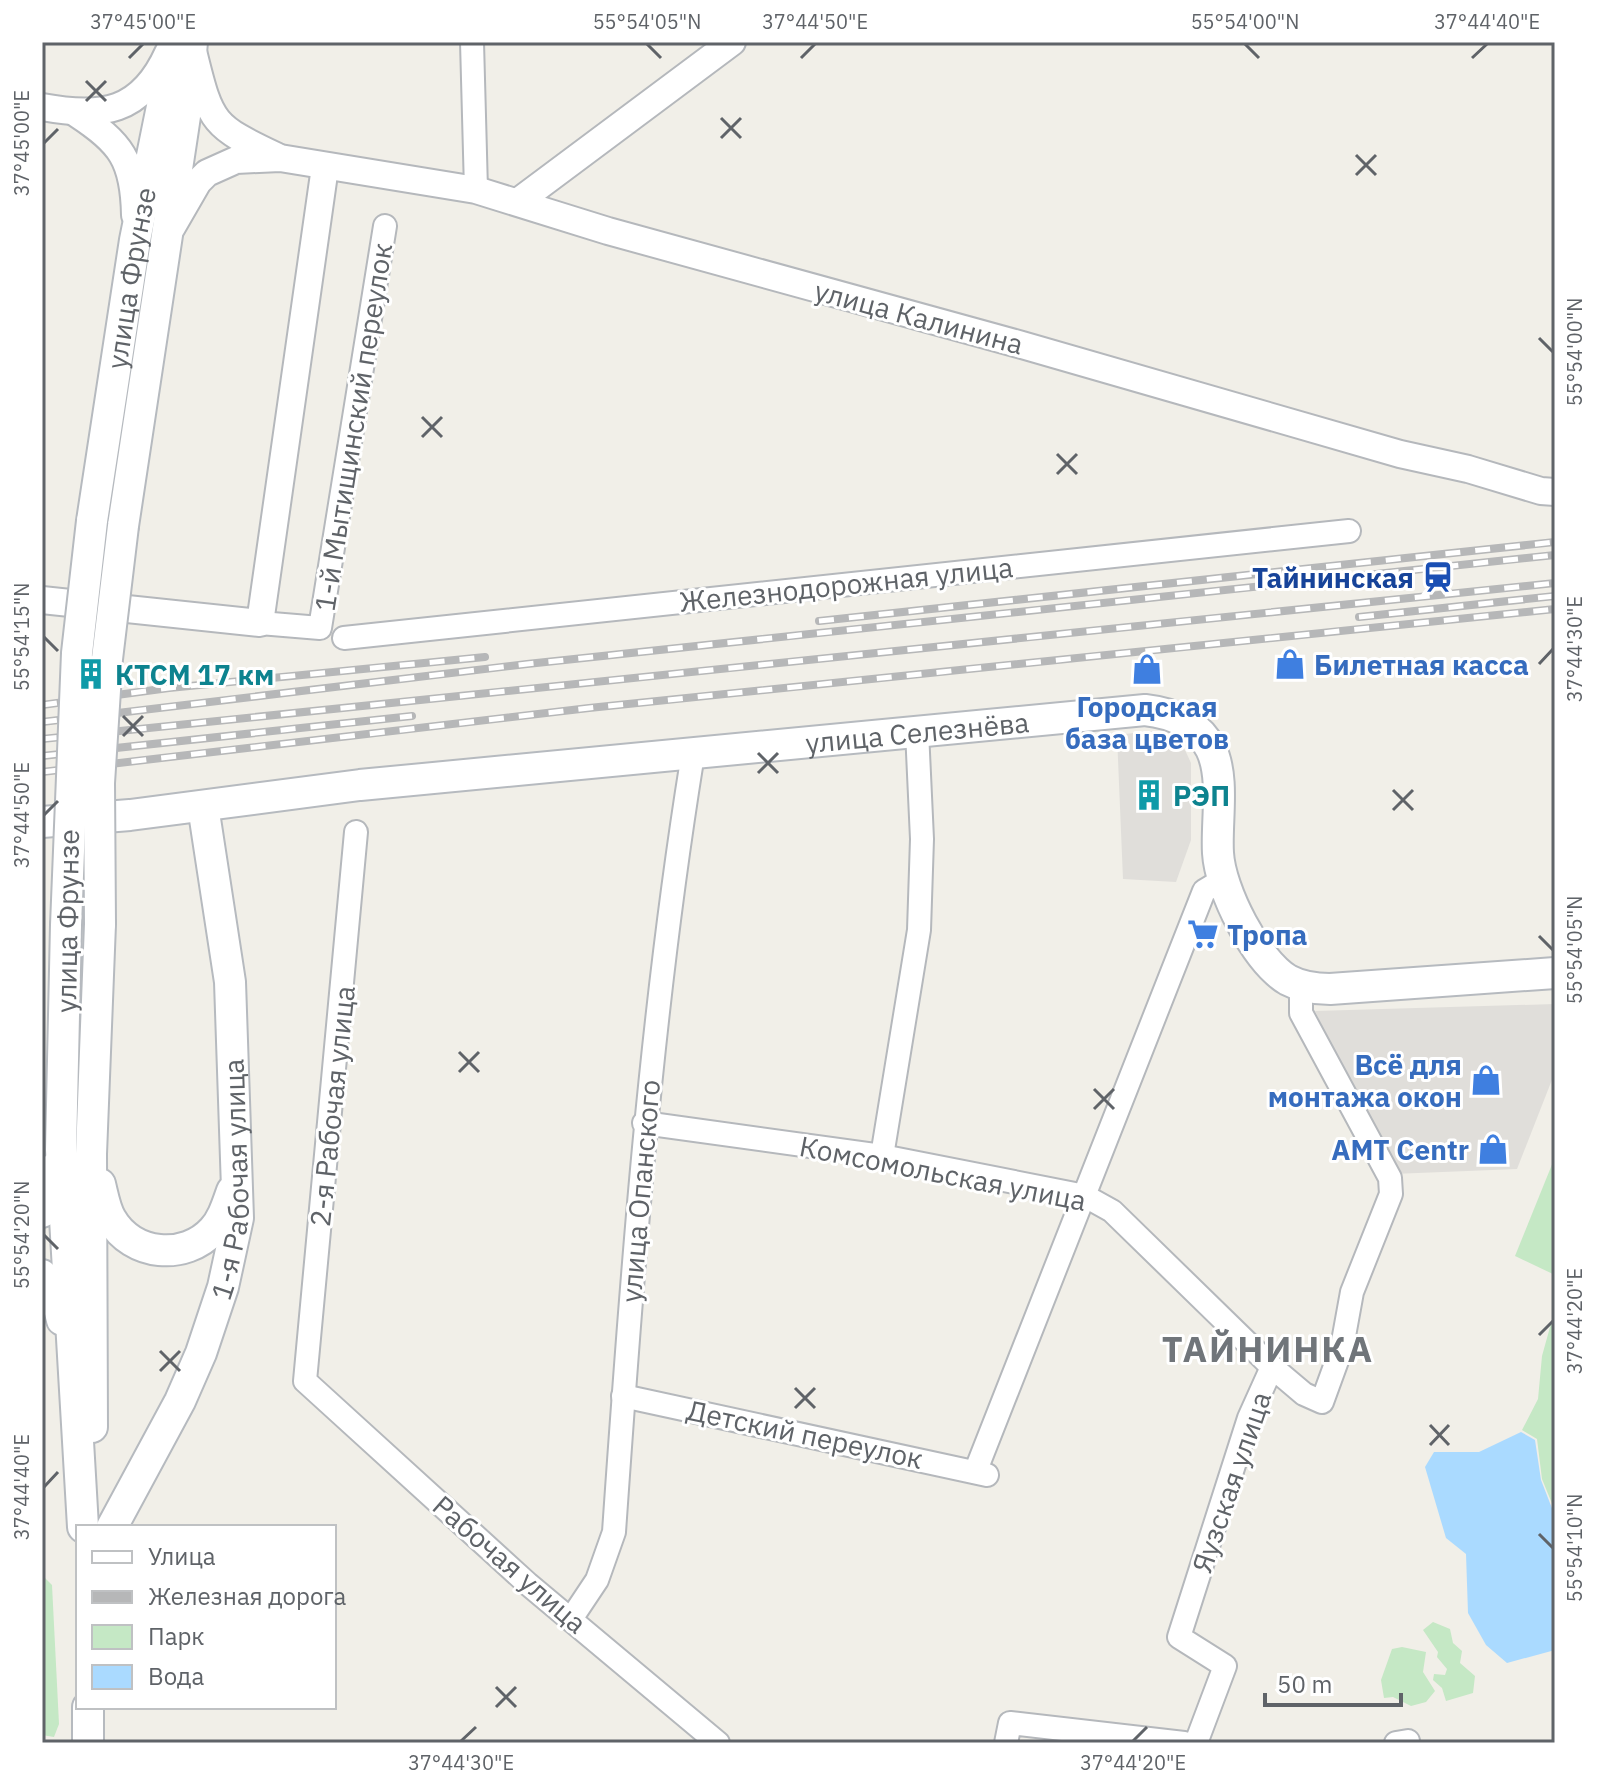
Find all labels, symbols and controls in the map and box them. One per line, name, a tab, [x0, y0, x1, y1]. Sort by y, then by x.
text: 37°45'00"E	[90, 8, 196, 35]
text: 55°54'05"N	[593, 8, 701, 35]
text: 37°44'50"E	[762, 8, 868, 35]
text: 55°54'00"N	[1191, 8, 1299, 35]
text: 37°44'40"E	[1434, 8, 1540, 35]
text: 37°45'00"E	[8, 90, 35, 196]
street label: улица Фрунзе	[97, 184, 164, 371]
street label: 1-й Мытищинский переулок	[306, 240, 400, 614]
street label: улица Калинина	[811, 271, 1027, 363]
text: 55°54'00"N	[1561, 298, 1588, 406]
street label: Железнодорожная улица	[677, 548, 1015, 620]
place label: Тайнинская	[1252, 559, 1414, 596]
station icon: Тайнинская	[1421, 560, 1455, 594]
text: 55°54'15"N	[8, 583, 35, 691]
text: 37°44'30"E	[1561, 596, 1588, 702]
place label: Билетная касса	[1314, 646, 1529, 683]
shop icon: Билетная касса	[1273, 647, 1307, 681]
shop icon: Городская база цветов	[1130, 652, 1164, 686]
place label: КТСМ 17 км	[115, 656, 274, 693]
building icon: КТСМ 17 км	[74, 657, 108, 691]
place label: Городская база цветов	[1065, 688, 1229, 757]
street label: улица Селезнёва	[804, 703, 1031, 761]
text: 37°44'50"E	[8, 762, 35, 868]
place label: РЭП	[1173, 777, 1230, 814]
building icon: РЭП	[1132, 778, 1166, 812]
street label: улица Фрунзе	[47, 829, 87, 1013]
text: 55°54'05"N	[1561, 896, 1588, 1004]
place label: Тропа	[1227, 916, 1308, 953]
supermarket icon: Тропа	[1186, 917, 1220, 951]
street label: 2-я Рабочая улица	[301, 984, 363, 1228]
place label: Всё для монтажа окон	[1268, 1046, 1462, 1115]
street label: 1-я Рабочая улица	[202, 1058, 257, 1304]
shop icon: Всё для монтажа окон	[1469, 1063, 1503, 1097]
street label: улица Опанского	[612, 1078, 668, 1304]
street label: Комсомольская улица	[796, 1127, 1090, 1219]
place label: AMT Centr	[1331, 1131, 1469, 1168]
shop icon: AMT Centr	[1476, 1132, 1510, 1166]
text: 55°54'20"N	[8, 1181, 35, 1289]
text: 37°44'20"E	[1561, 1268, 1588, 1374]
district label: ТАЙНИНКА	[1162, 1325, 1374, 1372]
street label: Яузская улица	[1183, 1386, 1279, 1577]
street label: Детский переулок	[684, 1391, 926, 1477]
text: 37°44'40"E	[8, 1434, 35, 1540]
street label: Рабочая улица	[425, 1487, 595, 1641]
text: 55°54'10"N	[1561, 1494, 1588, 1602]
legend	[76, 1525, 336, 1709]
text: Улица	[148, 1540, 216, 1572]
text: Железная дорога	[148, 1580, 346, 1612]
text: Парк	[148, 1620, 205, 1652]
scale bar	[1265, 1657, 1401, 1707]
text: Вода	[148, 1660, 204, 1692]
text: 50 m	[1277, 1668, 1332, 1700]
text: 37°44'30"E	[408, 1749, 514, 1776]
text: 37°44'20"E	[1080, 1749, 1186, 1776]

